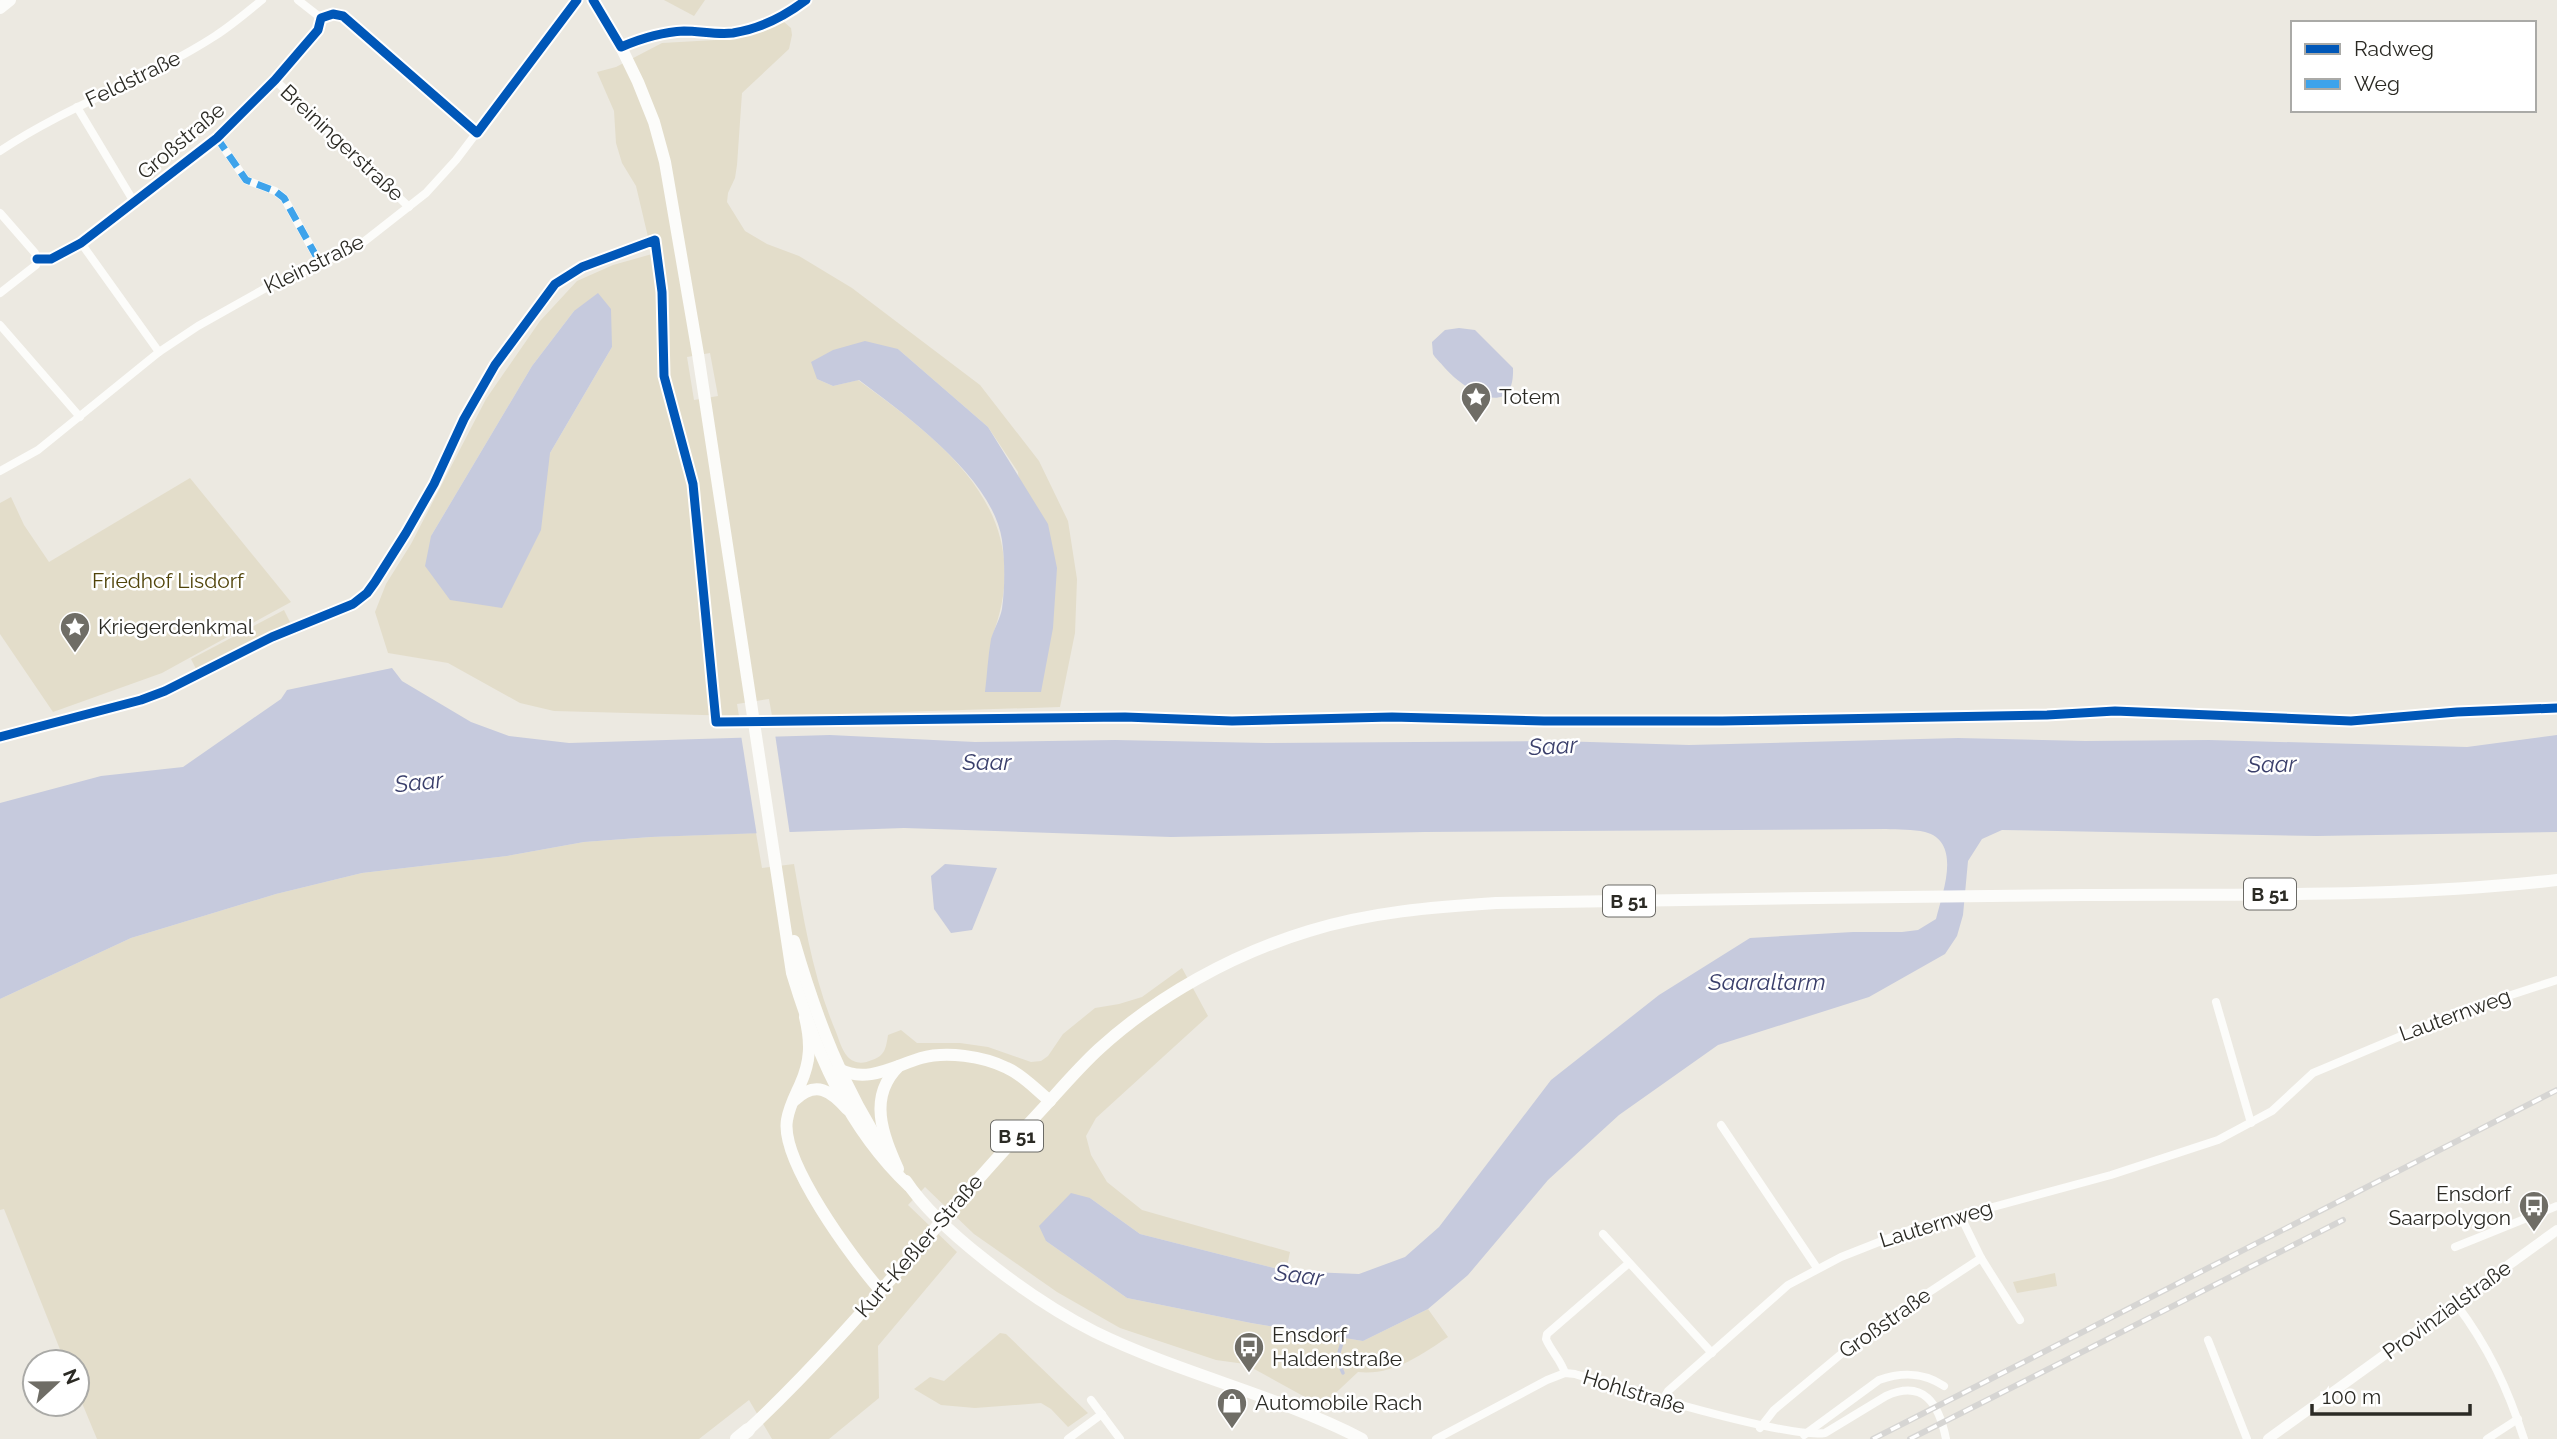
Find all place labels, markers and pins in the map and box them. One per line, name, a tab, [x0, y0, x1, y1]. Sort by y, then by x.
place icon: Totem	[1459, 380, 1493, 424]
place label: Totem	[1499, 384, 1560, 409]
place icon: Kriegerdenkmal	[58, 610, 92, 654]
place label: Kriegerdenkmal	[98, 614, 254, 639]
place label: Ensdorf Saarpolygon	[2388, 1181, 2512, 1230]
bus stop icon: Ensdorf Saarpolygon	[2517, 1189, 2551, 1233]
place label: Ensdorf Haldenstraße	[1272, 1322, 1402, 1371]
bus stop icon: Ensdorf Haldenstraße	[1232, 1330, 1266, 1374]
shop icon: Automobile Rach	[1215, 1386, 1249, 1430]
place label: Automobile Rach	[1255, 1390, 1422, 1415]

